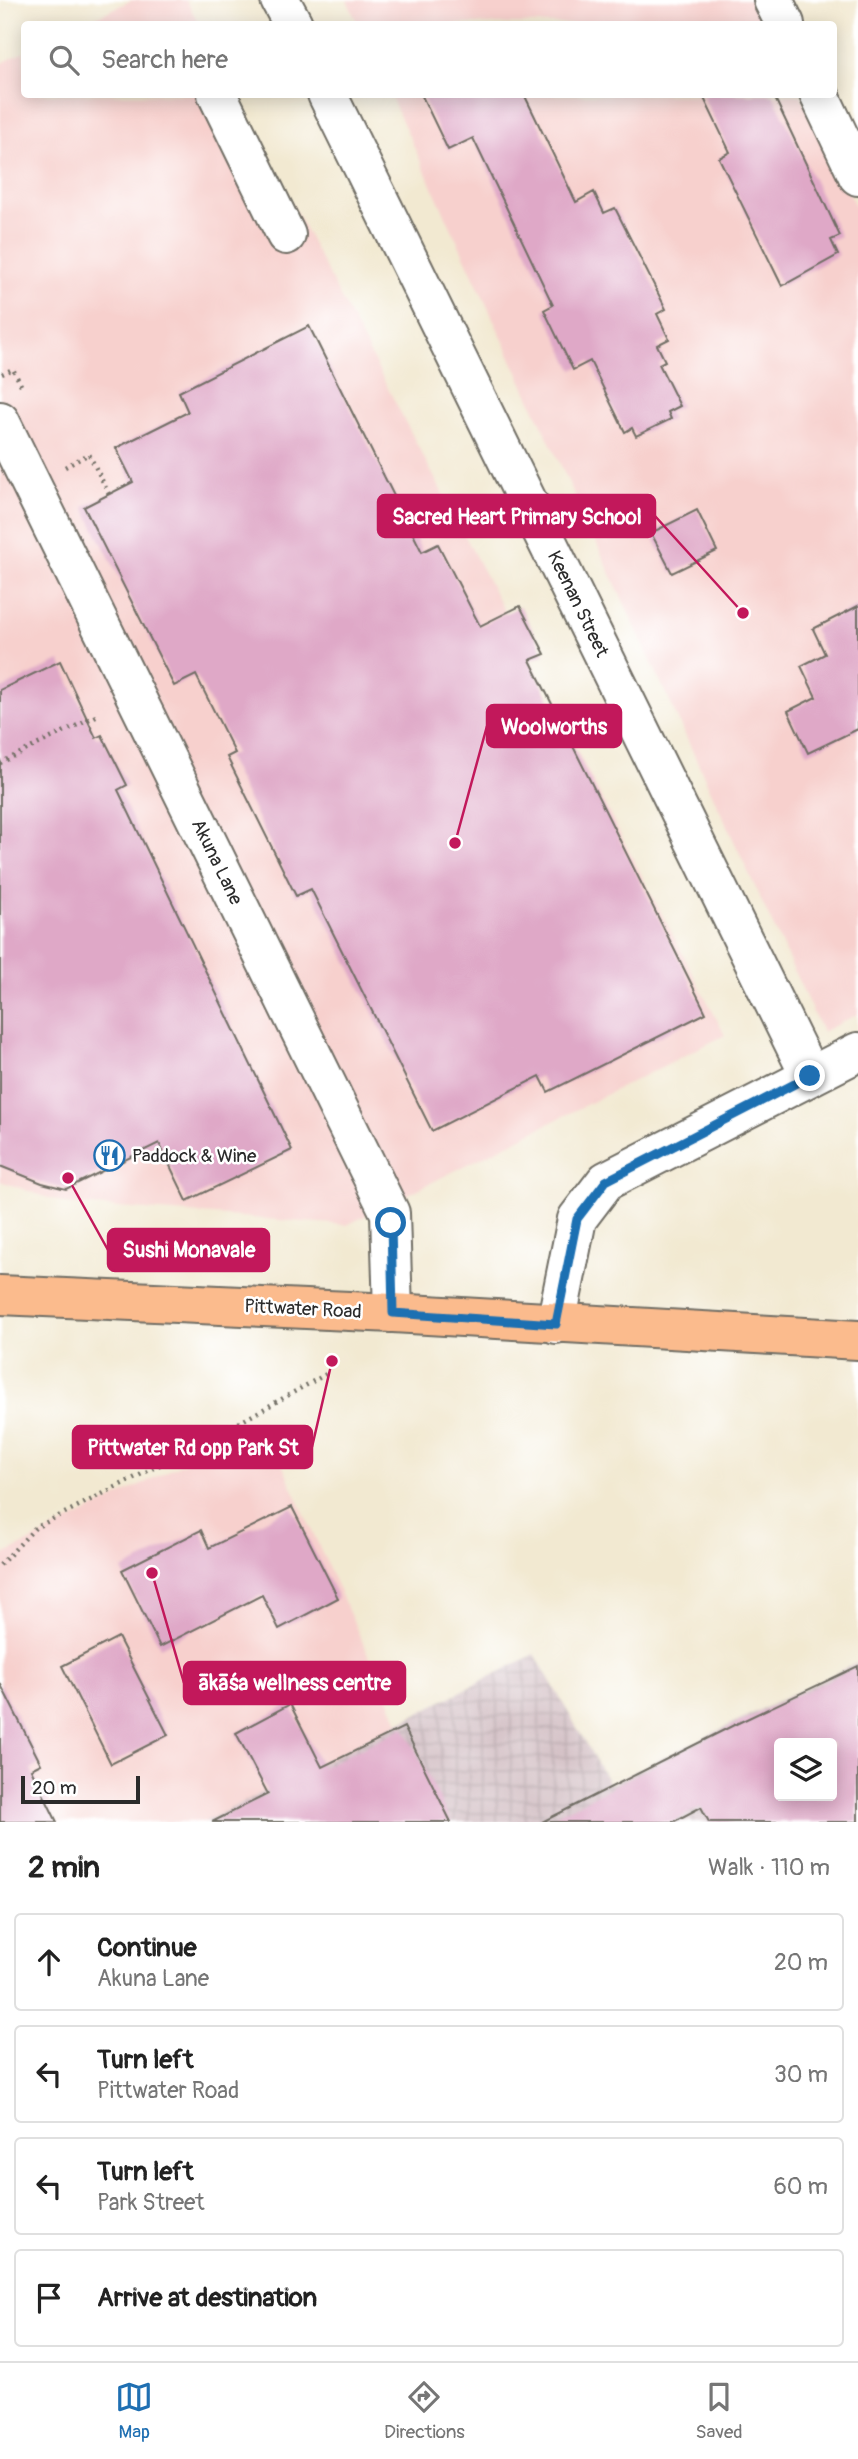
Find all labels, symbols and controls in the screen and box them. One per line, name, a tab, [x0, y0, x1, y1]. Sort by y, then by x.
search box	[21, 21, 837, 98]
icon: search	[45, 41, 83, 79]
text: Search here	[101, 44, 228, 76]
callout: Sacred Heart Primary School	[378, 495, 655, 537]
text: Sacred Heart Primary School	[392, 504, 642, 531]
street label: Keenan Street	[542, 547, 614, 661]
callout: Woolworths	[487, 705, 621, 747]
text: Woolworths	[501, 714, 608, 741]
street label: Akuna Lane	[186, 815, 248, 909]
route end	[794, 1060, 825, 1091]
restaurant icon: Paddock & Wine	[92, 1139, 126, 1173]
place label: Paddock & Wine	[132, 1144, 257, 1168]
route start	[375, 1207, 406, 1238]
callout: Sushi Monavale	[108, 1229, 269, 1271]
text: Sushi Monavale	[123, 1237, 256, 1264]
street label: Pittwater Road	[244, 1294, 362, 1324]
callout: Pittwater Rd opp Park St	[73, 1426, 312, 1468]
text: Pittwater Rd opp Park St	[87, 1435, 299, 1462]
callout: ākāśa wellness centre	[184, 1662, 405, 1704]
text: ākāśa wellness centre	[199, 1670, 392, 1697]
map controls	[774, 1738, 837, 1801]
button: layers	[774, 1738, 837, 1801]
scale bar	[21, 1773, 140, 1805]
text: 20 m	[32, 1776, 77, 1800]
text: 2 min	[28, 1849, 100, 1886]
text: Walk · 110 m	[708, 1853, 830, 1882]
text: Continue	[97, 1932, 197, 1964]
icon: ahead	[30, 1943, 68, 1981]
text: 20 m	[774, 1948, 828, 1977]
text: Akuna Lane	[97, 1964, 209, 1993]
text: Turn left	[97, 2044, 193, 2076]
icon: left	[30, 2055, 68, 2093]
text: 30 m	[774, 2060, 828, 2089]
text: Pittwater Road	[97, 2076, 239, 2105]
text: Turn left	[97, 2156, 193, 2188]
icon: left	[30, 2167, 68, 2205]
text: 60 m	[773, 2172, 828, 2201]
text: Park Street	[97, 2188, 205, 2217]
icon: arrive	[30, 2279, 68, 2317]
text: Arrive at destination	[97, 2282, 317, 2314]
tab: Map	[115, 2378, 153, 2444]
tab: Directions	[384, 2378, 465, 2444]
tab: Saved	[695, 2378, 743, 2444]

